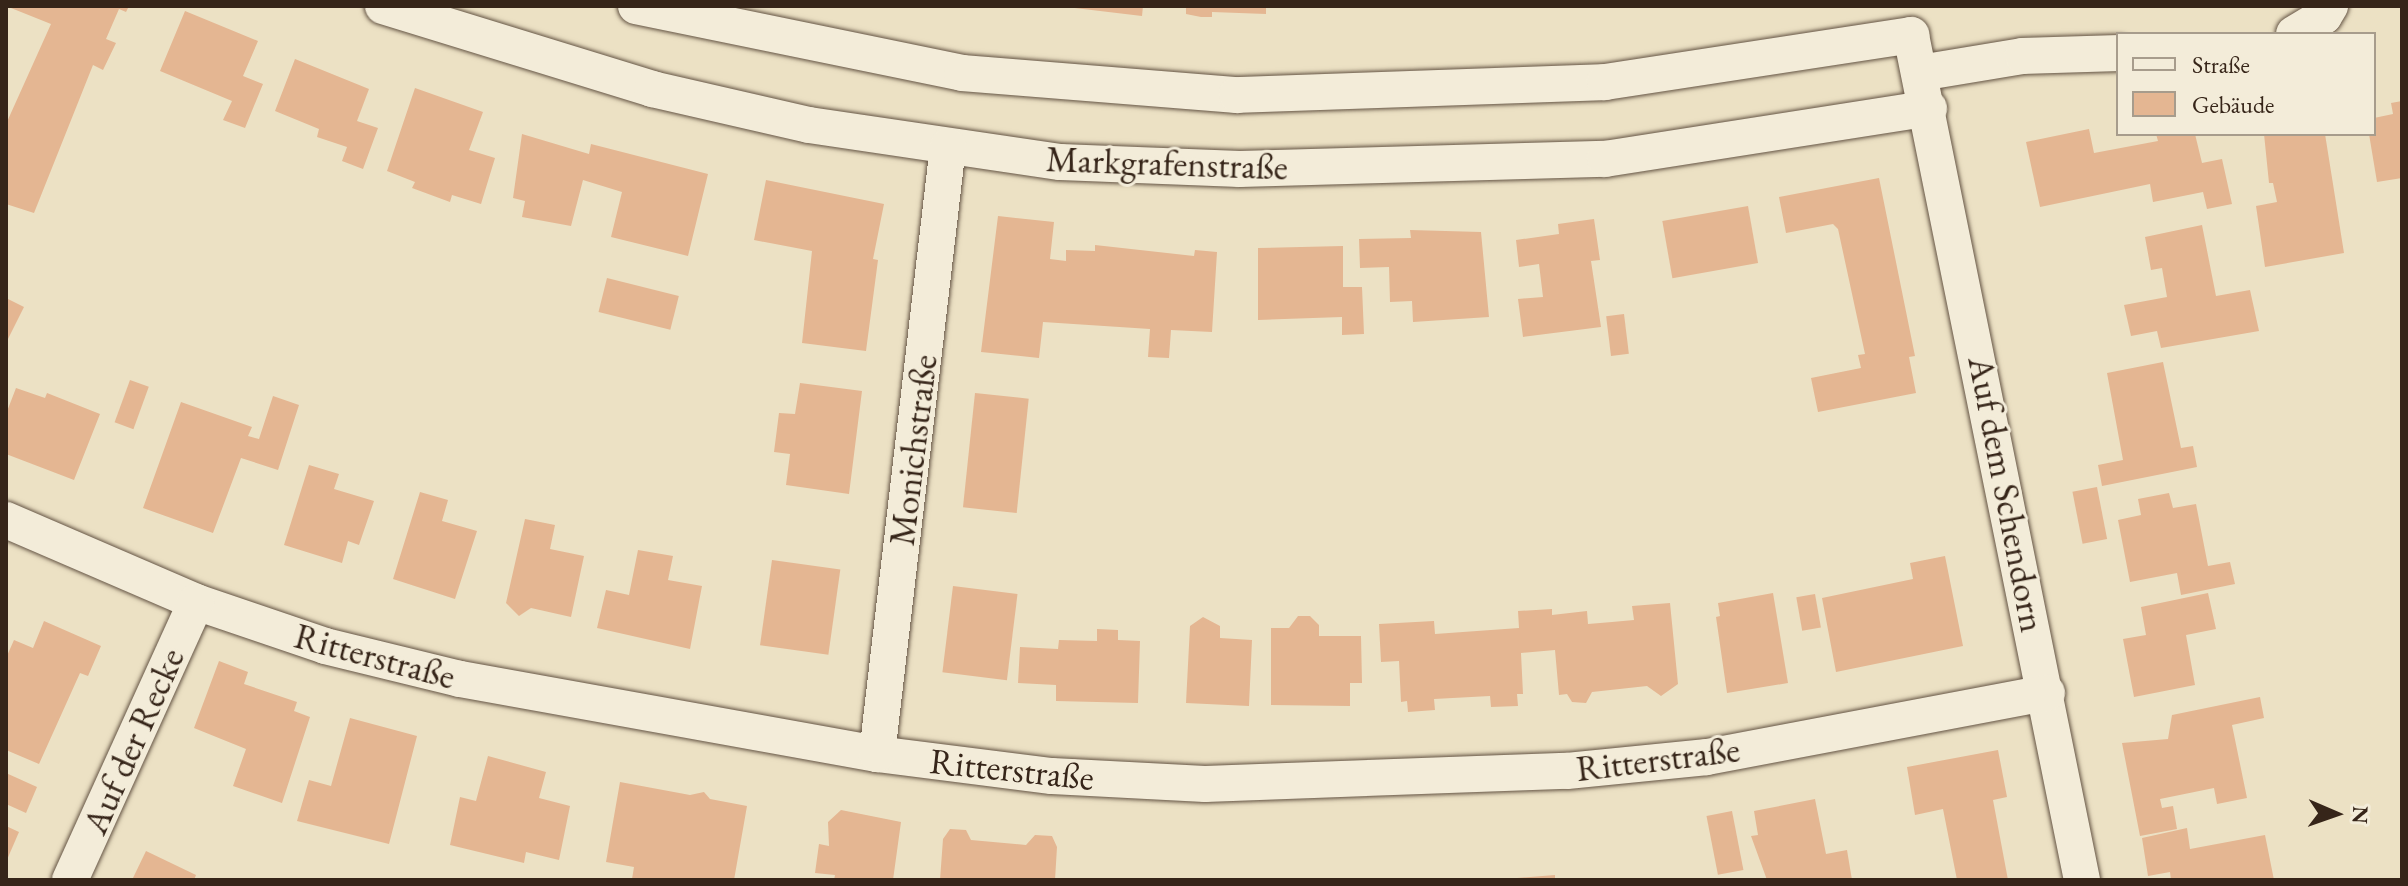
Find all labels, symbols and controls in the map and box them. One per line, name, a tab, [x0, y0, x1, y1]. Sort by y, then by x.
legend	[2116, 32, 2376, 136]
text: Straße	[2192, 49, 2250, 80]
text: Gebäude	[2192, 89, 2274, 120]
street label: Markgrafenstraße	[1045, 137, 1289, 189]
street label: Monichstraße	[880, 352, 946, 548]
street label: Auf dem Schendorn	[1959, 352, 2055, 636]
street label: Ritterstraße	[290, 614, 460, 698]
street label: Auf der Recke	[73, 641, 193, 841]
street label: Ritterstraße	[1574, 728, 1742, 790]
street label: Ritterstraße	[928, 739, 1096, 799]
north arrow	[2296, 774, 2376, 854]
text: N	[2346, 805, 2375, 824]

